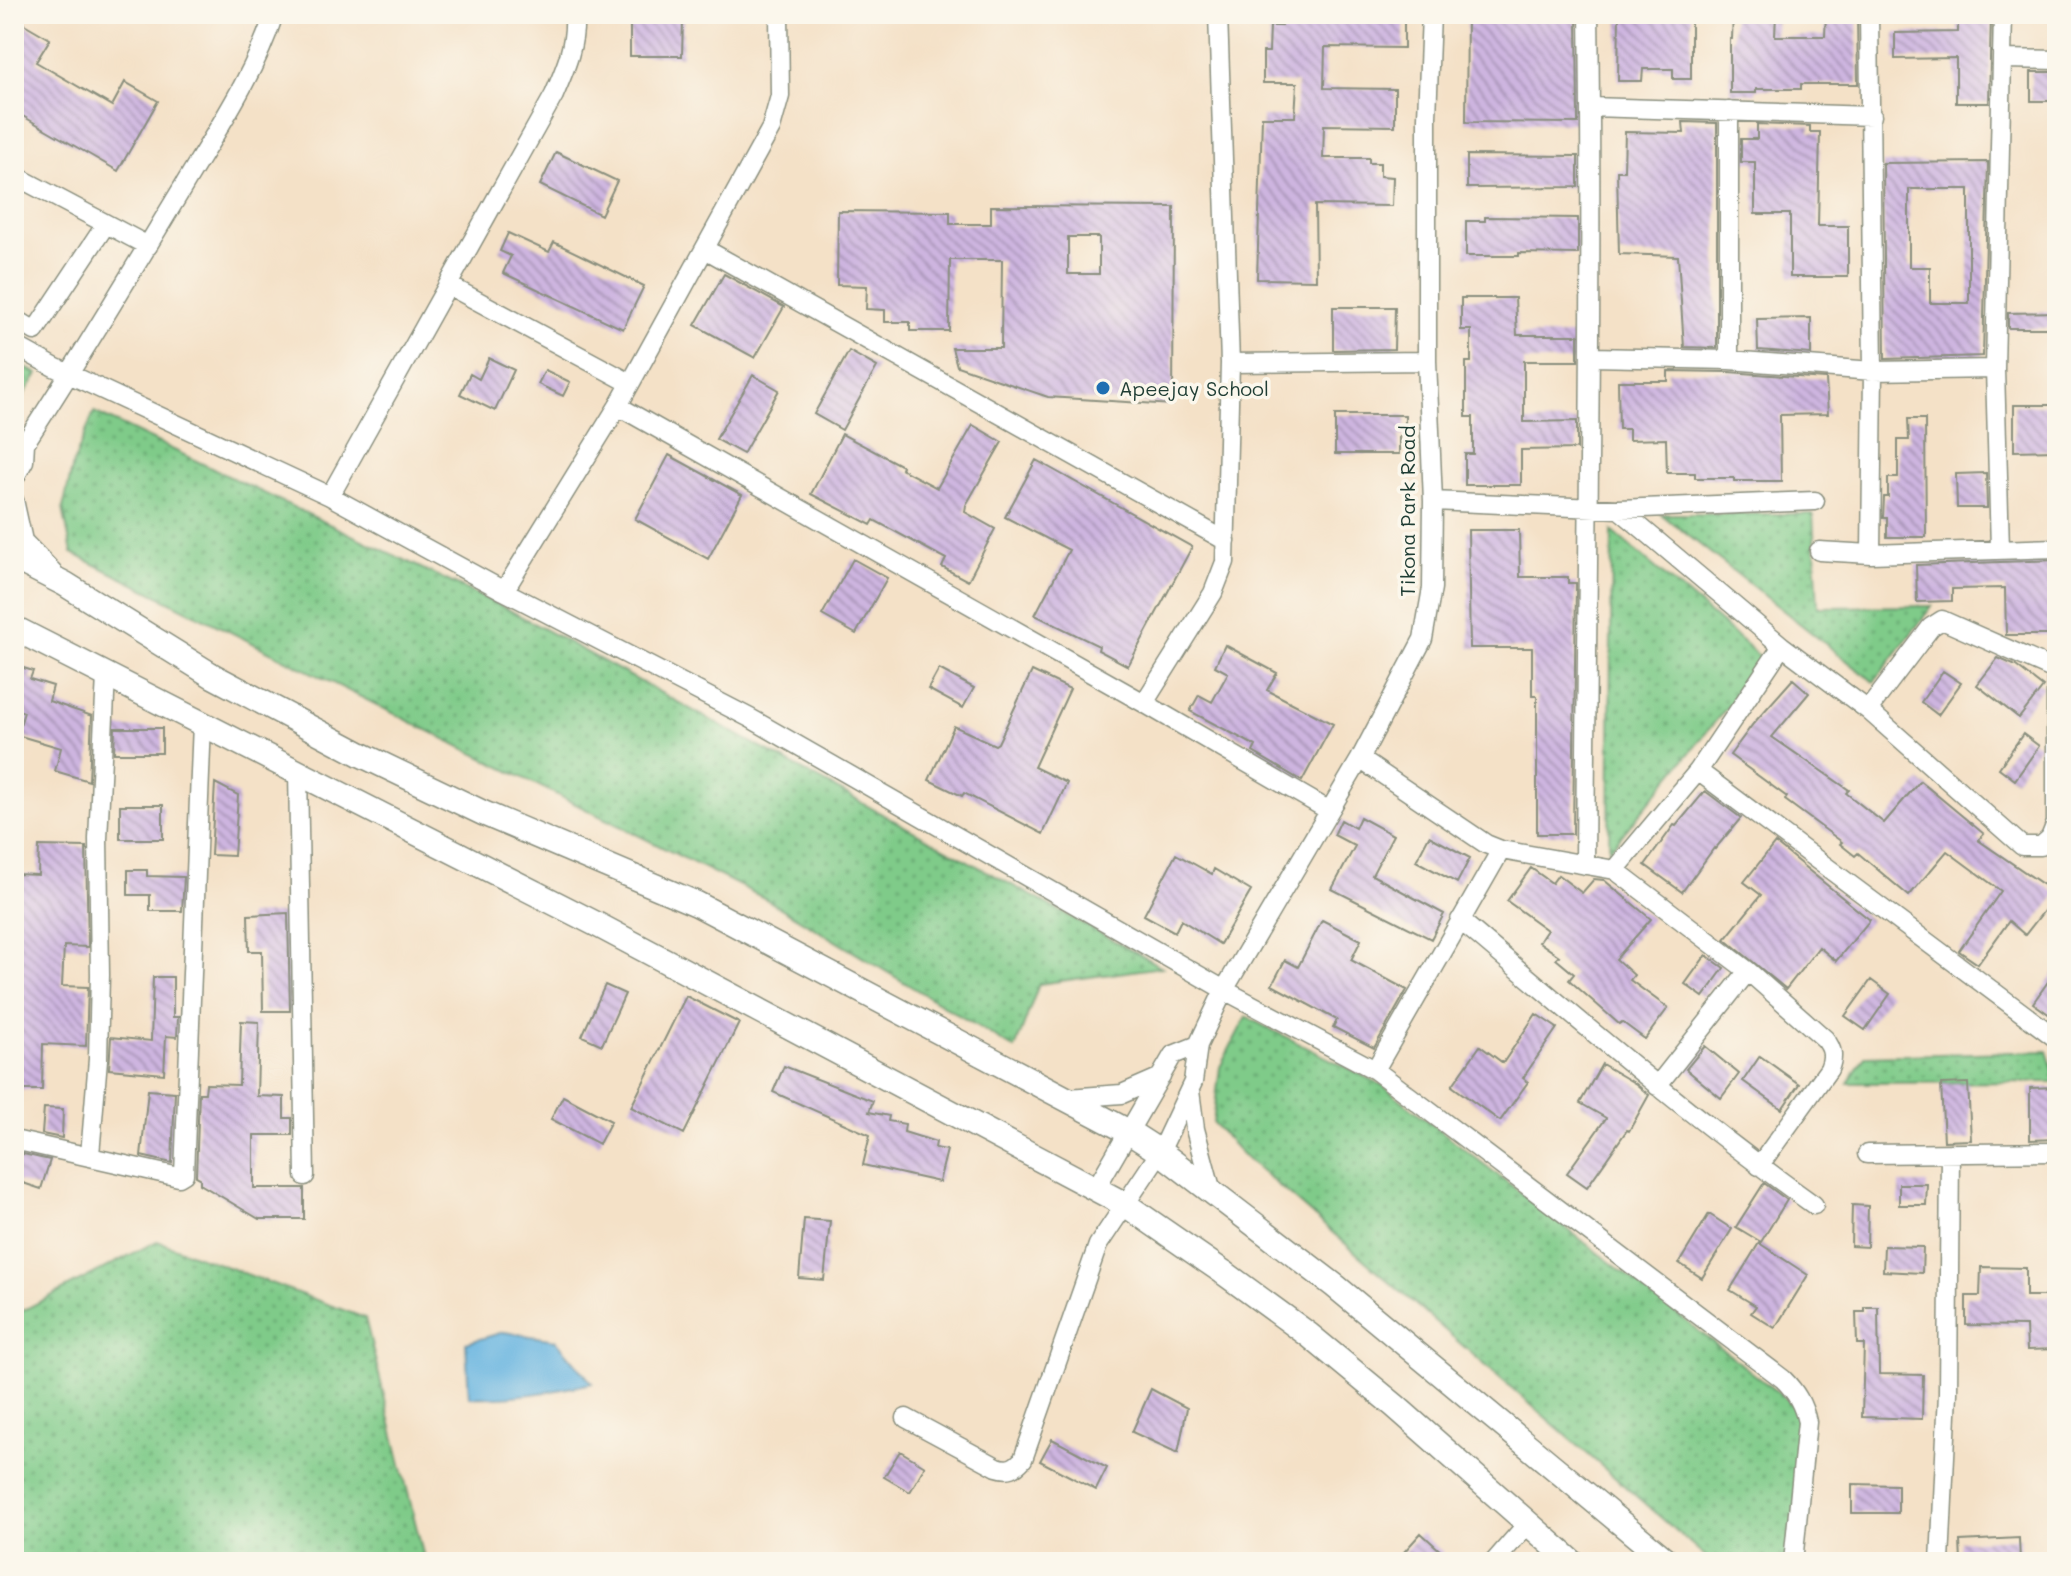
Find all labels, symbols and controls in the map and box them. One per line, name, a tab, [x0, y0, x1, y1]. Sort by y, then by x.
place label: Apeejay School	[1119, 375, 1269, 401]
marker: Apeejay School	[1094, 379, 1112, 397]
street label: Tikona Park Road	[1394, 425, 1420, 597]

